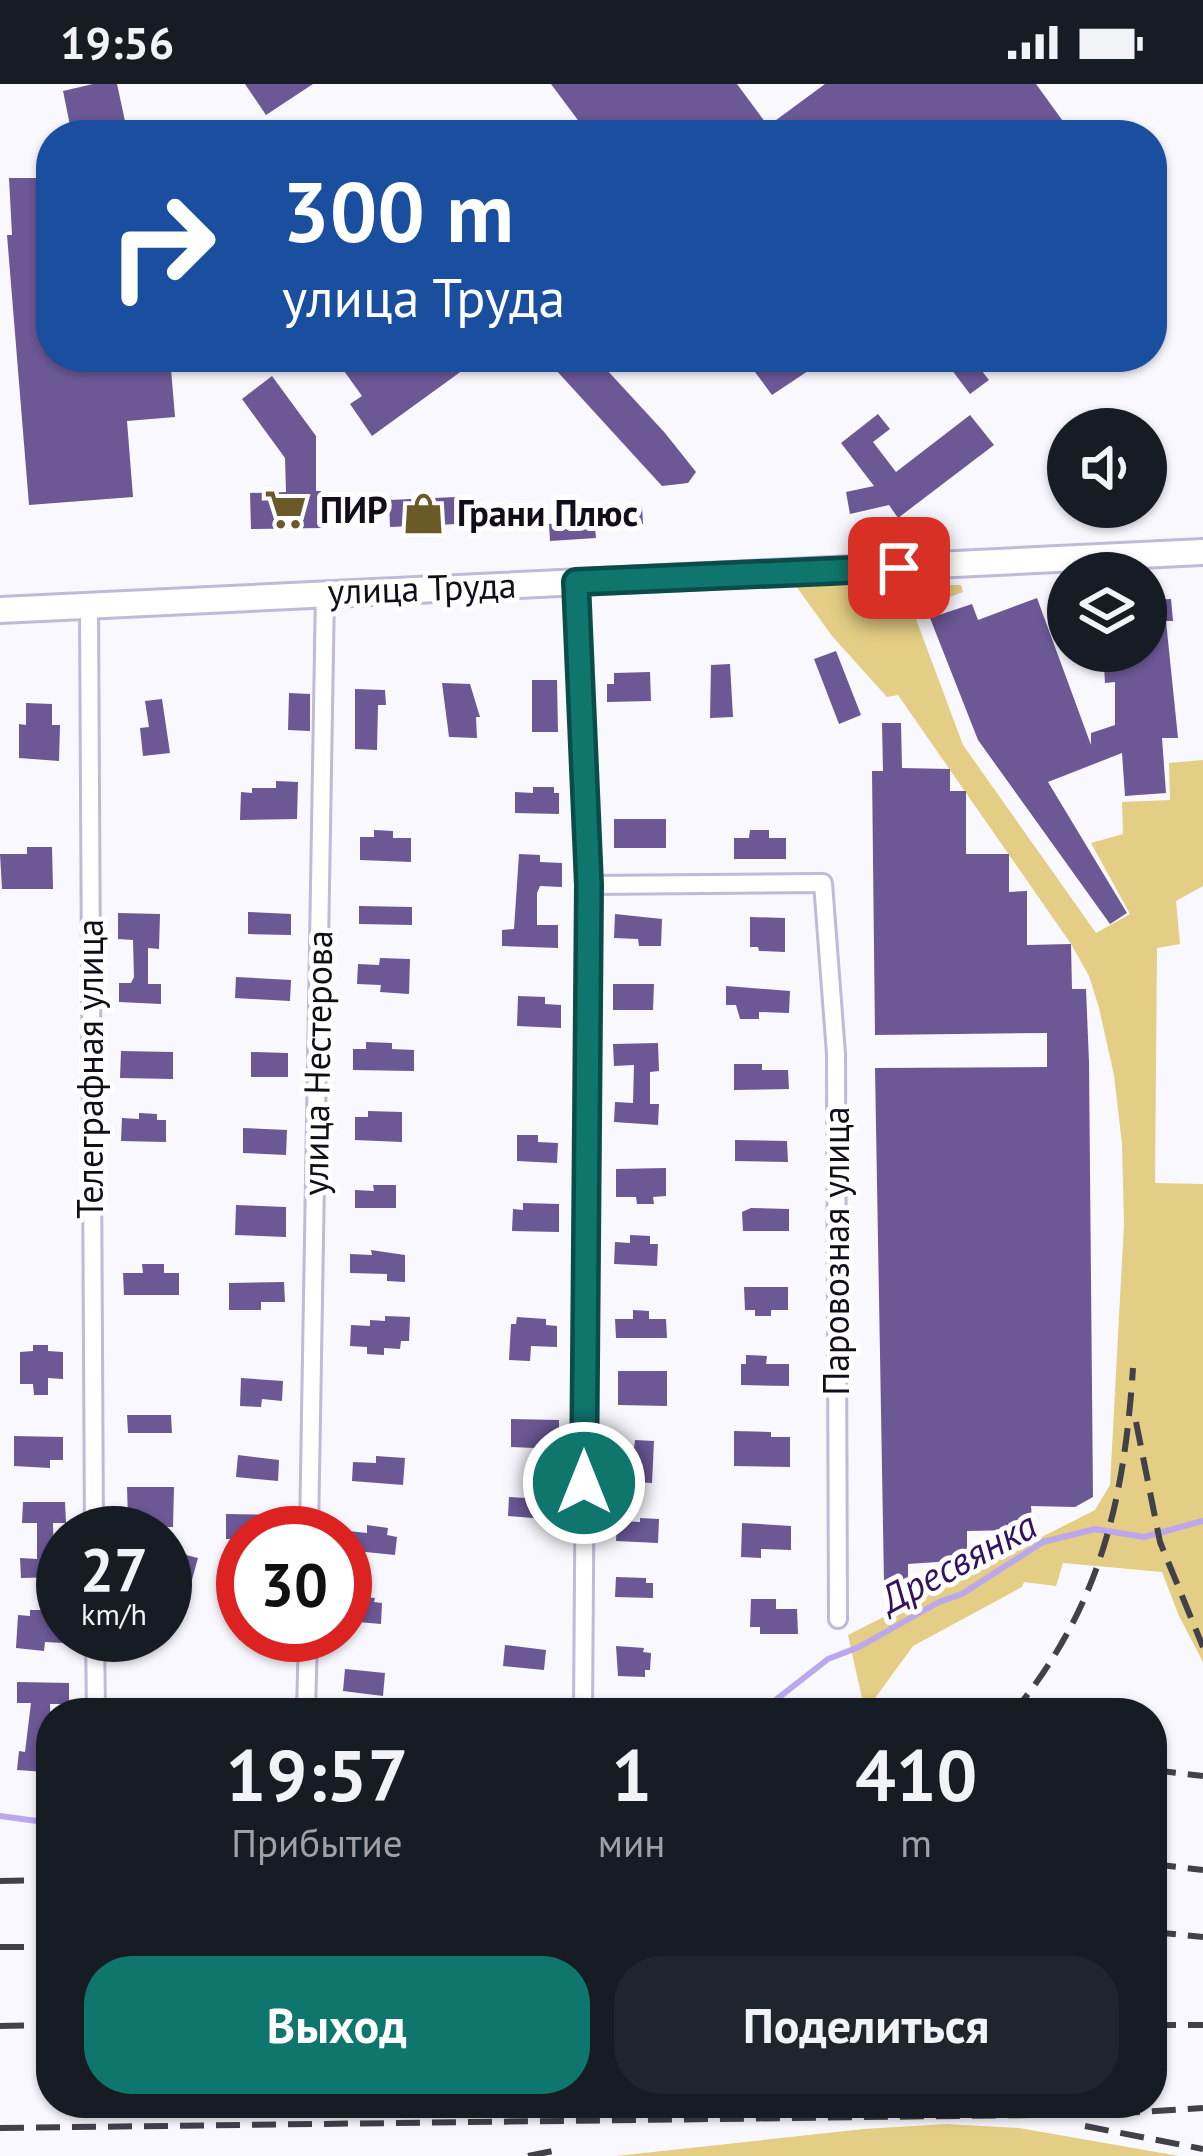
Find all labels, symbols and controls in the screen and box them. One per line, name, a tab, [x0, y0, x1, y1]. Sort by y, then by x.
text: 19:56	[60, 13, 174, 71]
text: 300 m	[282, 156, 514, 265]
icon: right	[84, 168, 240, 324]
text: улица Труда	[282, 262, 565, 332]
map controls	[1047, 408, 1167, 672]
button: sound	[1047, 408, 1167, 528]
place label: ПИР	[320, 486, 388, 533]
supermarket icon: ПИР	[263, 487, 309, 533]
place label: Грани Плюс	[457, 489, 638, 536]
shop icon: Грани Плюс	[400, 490, 446, 536]
pin	[848, 517, 950, 619]
icon: arrive	[866, 535, 932, 601]
button: layers	[1047, 552, 1167, 672]
street label: улица Труда	[327, 561, 517, 614]
street label: Телеграфная улица	[66, 919, 113, 1219]
street label: улица Нестерова	[291, 930, 342, 1196]
street label: Паровозная улица	[812, 1106, 859, 1396]
position arrow	[521, 1420, 647, 1546]
water label: Дресвянка	[868, 1499, 1045, 1625]
speed limit sign: 30	[216, 1506, 372, 1662]
text: 27	[80, 1530, 148, 1608]
text: km/h	[81, 1594, 147, 1633]
text: 19:57	[226, 1728, 408, 1821]
text: 1	[611, 1728, 652, 1821]
text: 410	[855, 1728, 977, 1821]
text: Прибытие	[231, 1817, 403, 1868]
text: мин	[598, 1817, 665, 1868]
text: m	[900, 1817, 932, 1868]
button: Выход	[84, 1956, 590, 2094]
button: Поделиться	[614, 1956, 1119, 2094]

